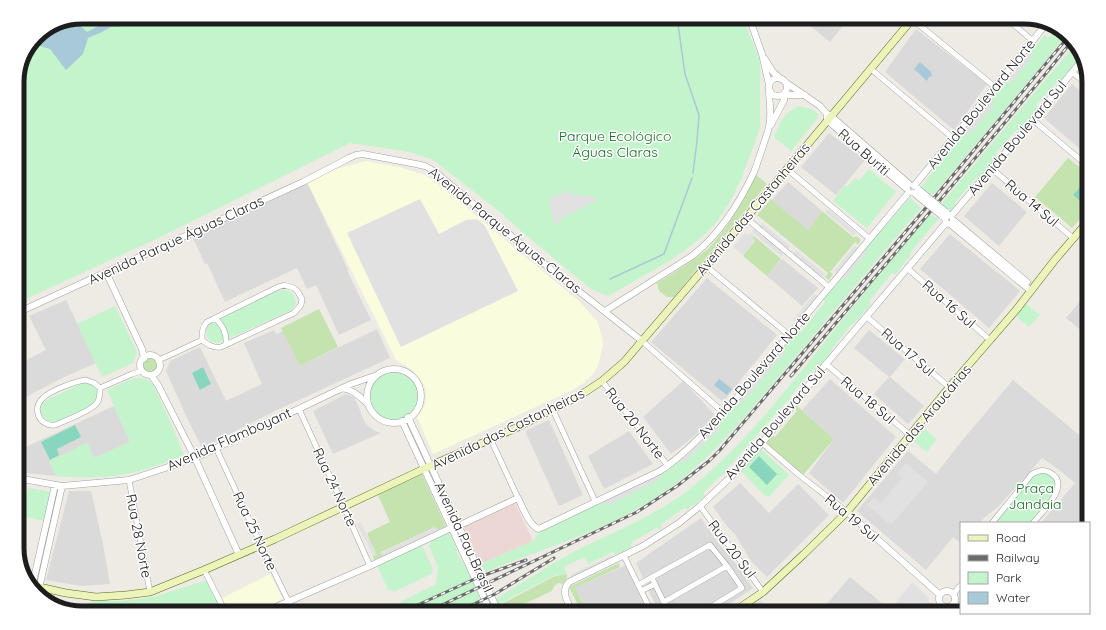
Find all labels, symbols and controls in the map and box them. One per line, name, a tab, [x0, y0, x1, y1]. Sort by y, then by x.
street label: Avenida Boulevard Norte	[923, 35, 1039, 173]
street label: Avenida Boulevard Sul	[964, 77, 1070, 199]
street label: Rua Buriti	[834, 125, 894, 179]
park label: Parque Ecológico Águas Claras	[559, 127, 671, 161]
street label: Avenida das Castanheiras	[692, 139, 814, 279]
street label: Avenida Parque Águas Claras	[425, 163, 585, 297]
street label: Rua 14 Sul	[1001, 175, 1063, 231]
street label: Avenida Parque Águas Claras	[85, 191, 267, 289]
street label: Rua 16 Sul	[919, 276, 979, 332]
street label: Avenida Boulevard Norte	[694, 308, 814, 442]
street label: Rua 17 Sul	[878, 324, 938, 380]
street label: Avenida das Araucárias	[863, 361, 975, 489]
street label: Avenida Boulevard Sul	[721, 363, 829, 483]
street label: Rua 18 Sul	[837, 372, 899, 428]
street label: Avenida das Castanheiras	[429, 384, 587, 474]
street label: Rua 20 Norte	[601, 384, 669, 463]
street label: Avenida Flamboyant	[164, 403, 294, 475]
street label: Rua 24 Norte	[309, 445, 361, 529]
street label: Avenida Pau Brasil	[431, 479, 497, 595]
park label: Praça Jandaia	[1008, 479, 1062, 513]
street label: Rua 25 Norte	[229, 489, 281, 574]
street label: Rua 19 Sul	[821, 490, 883, 546]
street label: Rua 28 Norte	[122, 492, 156, 580]
street label: Rua 20 Sul	[704, 516, 760, 582]
legend	[960, 522, 1090, 614]
text: Road	[996, 530, 1026, 545]
text: Railway	[996, 550, 1040, 565]
text: Park	[996, 570, 1021, 585]
text: Water	[996, 590, 1031, 605]

